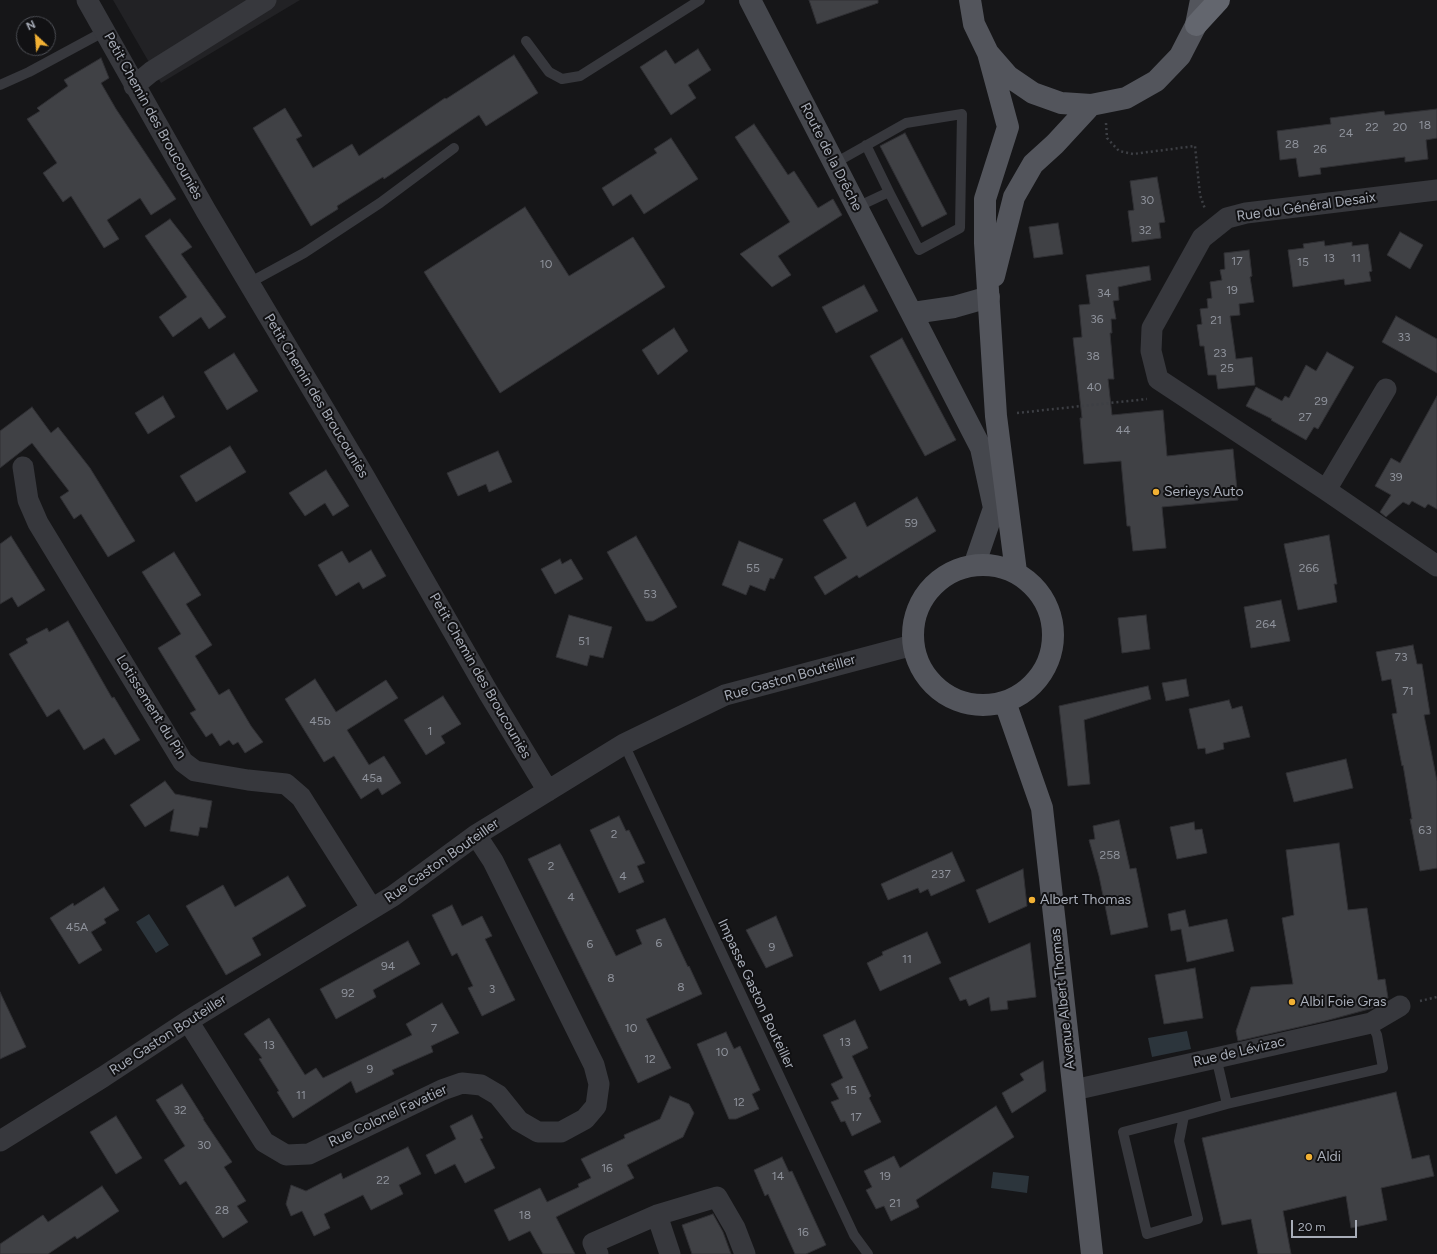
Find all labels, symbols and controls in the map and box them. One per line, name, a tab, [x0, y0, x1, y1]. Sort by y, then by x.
north arrow	[16, 16, 56, 56]
text: N	[24, 18, 38, 33]
street label: Petit Chemin des Broucouniès	[100, 29, 206, 203]
street label: Route de la Drêche	[796, 100, 866, 214]
house number: 18	[1419, 118, 1431, 132]
house number: 22	[1365, 120, 1379, 134]
house number: 20	[1393, 120, 1407, 134]
house number: 24	[1339, 126, 1353, 140]
house number: 28	[1285, 137, 1299, 151]
house number: 26	[1313, 142, 1327, 156]
street label: Rue du Général Desaix	[1235, 189, 1377, 225]
house number: 30	[1140, 193, 1154, 207]
house number: 32	[1138, 223, 1152, 237]
house number: 13	[1323, 251, 1335, 265]
house number: 11	[1351, 251, 1361, 265]
house number: 17	[1231, 254, 1243, 268]
house number: 15	[1297, 255, 1309, 269]
house number: 10	[540, 257, 552, 271]
house number: 19	[1226, 283, 1238, 297]
house number: 34	[1097, 286, 1111, 300]
street label: Petit Chemin des Broucouniès	[260, 311, 372, 481]
house number: 36	[1090, 312, 1104, 326]
house number: 21	[1210, 313, 1222, 327]
house number: 33	[1397, 330, 1411, 344]
house number: 23	[1213, 346, 1227, 360]
house number: 38	[1086, 349, 1100, 363]
house number: 25	[1220, 361, 1234, 375]
house number: 40	[1086, 380, 1102, 394]
house number: 29	[1314, 394, 1328, 408]
house number: 27	[1298, 410, 1312, 424]
house number: 44	[1116, 423, 1130, 437]
house number: 39	[1389, 470, 1403, 484]
place label: Serieys Auto	[1164, 484, 1244, 500]
marker: Serieys Auto	[1151, 487, 1161, 497]
house number: 59	[904, 516, 918, 530]
house number: 55	[746, 561, 760, 575]
house number: 266	[1299, 561, 1319, 575]
house number: 53	[643, 587, 657, 601]
street label: Petit Chemin des Broucouniès	[426, 590, 534, 762]
house number: 264	[1256, 617, 1276, 631]
house number: 51	[578, 634, 590, 648]
house number: 73	[1395, 650, 1407, 664]
street label: Rue Gaston Bouteiller	[722, 651, 858, 705]
street label: Lotissement du Pin	[112, 652, 190, 762]
house number: 71	[1402, 684, 1414, 698]
house number: 45b	[309, 714, 331, 728]
house number: 1	[428, 724, 432, 738]
house number: 45a	[362, 771, 382, 785]
street label: Rue Gaston Bouteiller	[382, 815, 502, 907]
house number: 63	[1418, 823, 1432, 837]
house number: 2	[611, 827, 617, 841]
house number: 258	[1100, 848, 1120, 862]
house number: 2	[548, 859, 554, 873]
house number: 237	[931, 867, 951, 881]
house number: 4	[619, 869, 627, 883]
house number: 4	[567, 890, 575, 904]
place label: Albert Thomas	[1040, 892, 1131, 908]
marker: Albert Thomas	[1027, 895, 1037, 905]
street label: Impasse Gaston Bouteiller	[714, 916, 798, 1072]
house number: 45A	[66, 920, 88, 934]
street label: Avenue Albert Thomas	[1047, 928, 1079, 1070]
house number: 6	[656, 936, 662, 950]
house number: 6	[587, 937, 593, 951]
house number: 9	[769, 940, 775, 954]
house number: 11	[902, 952, 912, 966]
house number: 94	[381, 959, 395, 973]
house number: 8	[607, 971, 615, 985]
house number: 8	[677, 980, 685, 994]
house number: 3	[489, 982, 495, 996]
house number: 92	[341, 986, 355, 1000]
street label: Rue Gaston Bouteiller	[106, 991, 230, 1079]
place label: Albi Foie Gras	[1300, 994, 1386, 1010]
marker: Albi Foie Gras	[1287, 997, 1297, 1007]
house number: 7	[431, 1021, 437, 1035]
house number: 10	[625, 1021, 637, 1035]
street label: Rue de Lévizac	[1191, 1033, 1287, 1071]
house number: 13	[839, 1035, 851, 1049]
house number: 13	[263, 1038, 275, 1052]
house number: 10	[716, 1045, 728, 1059]
house number: 12	[644, 1052, 656, 1066]
house number: 9	[367, 1062, 373, 1076]
street label: Rue Colonel Favatier	[326, 1081, 450, 1151]
house number: 15	[845, 1083, 857, 1097]
house number: 11	[296, 1088, 306, 1102]
house number: 12	[733, 1095, 745, 1109]
house number: 32	[173, 1103, 187, 1117]
house number: 17	[850, 1110, 862, 1124]
house number: 30	[197, 1138, 211, 1152]
place label: Aldi	[1317, 1149, 1341, 1165]
marker: Aldi	[1304, 1152, 1314, 1162]
house number: 16	[601, 1161, 613, 1175]
house number: 14	[772, 1169, 784, 1183]
house number: 19	[879, 1169, 891, 1183]
house number: 22	[376, 1173, 390, 1187]
house number: 21	[889, 1196, 901, 1210]
house number: 28	[215, 1203, 229, 1217]
house number: 18	[519, 1208, 531, 1222]
scale bar	[1293, 1212, 1359, 1238]
text: 20 m	[1298, 1220, 1326, 1234]
house number: 16	[797, 1225, 809, 1239]

